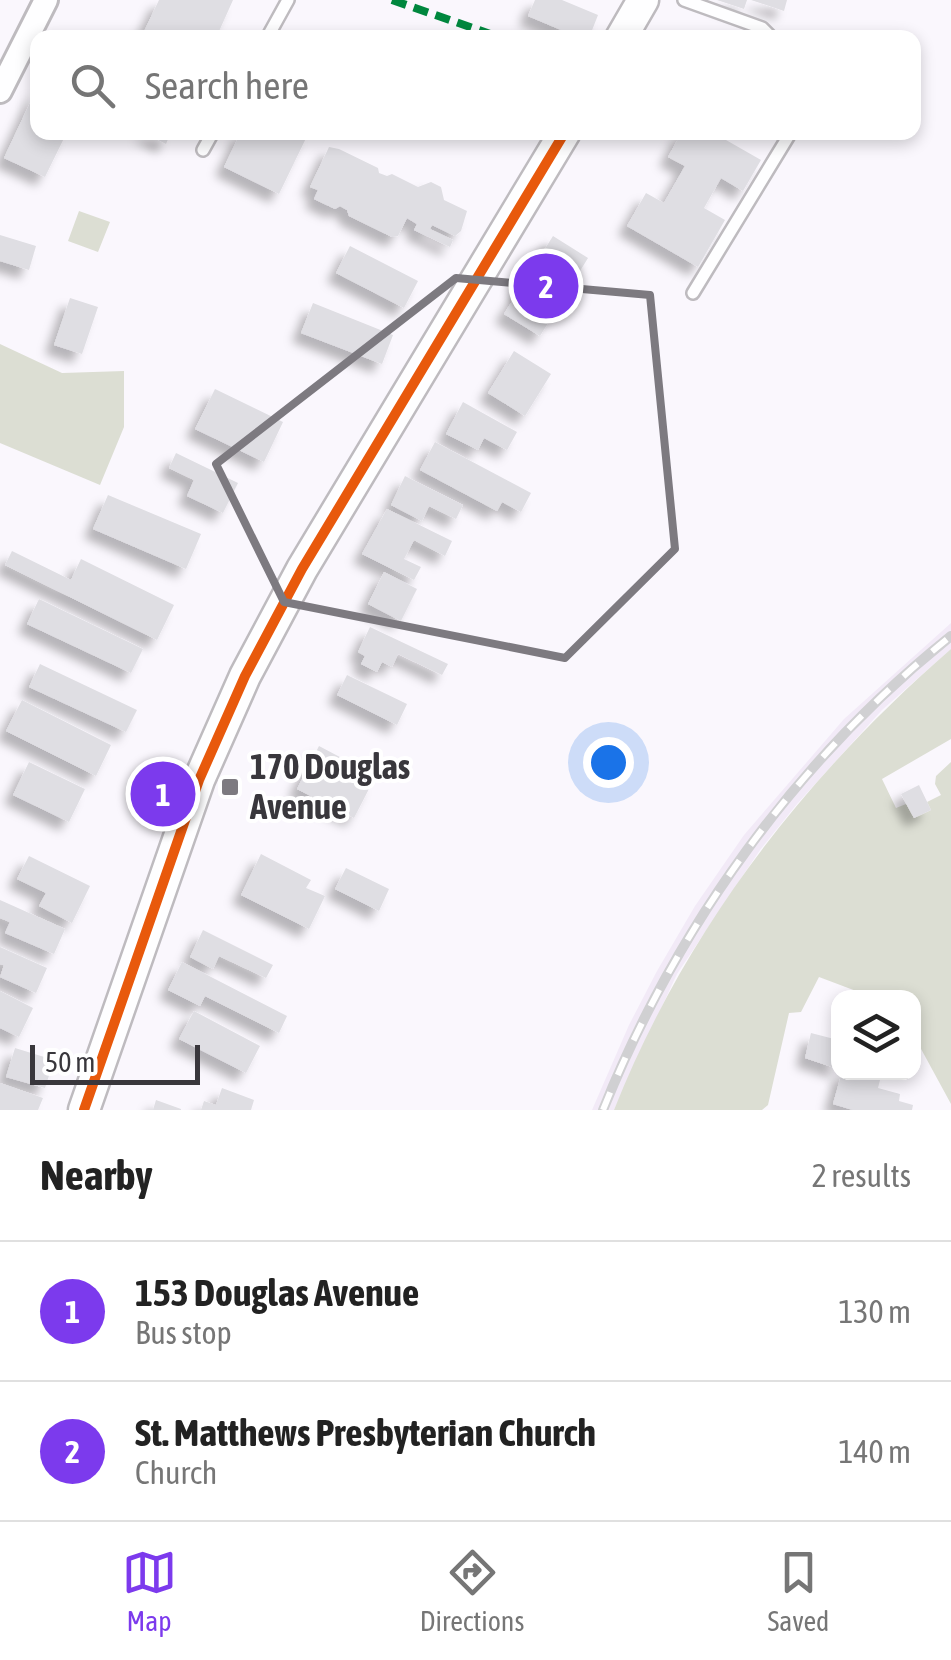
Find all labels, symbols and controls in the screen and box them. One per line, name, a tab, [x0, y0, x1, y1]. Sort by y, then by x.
search box	[30, 30, 921, 140]
icon: search	[65, 58, 120, 113]
text: Search here	[145, 64, 309, 107]
pin: 2	[514, 248, 578, 324]
your location	[583, 737, 634, 788]
place label: 170 Douglas Avenue	[249, 746, 410, 826]
pin: 1	[130, 756, 196, 832]
marker: 170 Douglas Avenue	[219, 776, 241, 798]
map controls	[831, 990, 921, 1080]
button: layers	[831, 990, 921, 1080]
scale bar	[30, 1040, 200, 1084]
text: 50 m	[45, 1046, 95, 1078]
text: Nearby	[40, 1151, 153, 1199]
text: 2 results	[812, 1157, 911, 1194]
text: 153 Douglas Avenue	[135, 1271, 419, 1314]
text: 1	[65, 1293, 80, 1330]
text: 130 m	[838, 1293, 911, 1330]
text: Bus stop	[135, 1314, 232, 1351]
text: St. Matthews Presbyterian Church	[135, 1411, 596, 1454]
text: 2	[65, 1433, 80, 1470]
text: 140 m	[838, 1433, 911, 1470]
text: Church	[135, 1454, 217, 1491]
tab: Map	[122, 1545, 177, 1637]
tab: Directions	[420, 1545, 524, 1637]
tab: Saved	[768, 1545, 829, 1637]

